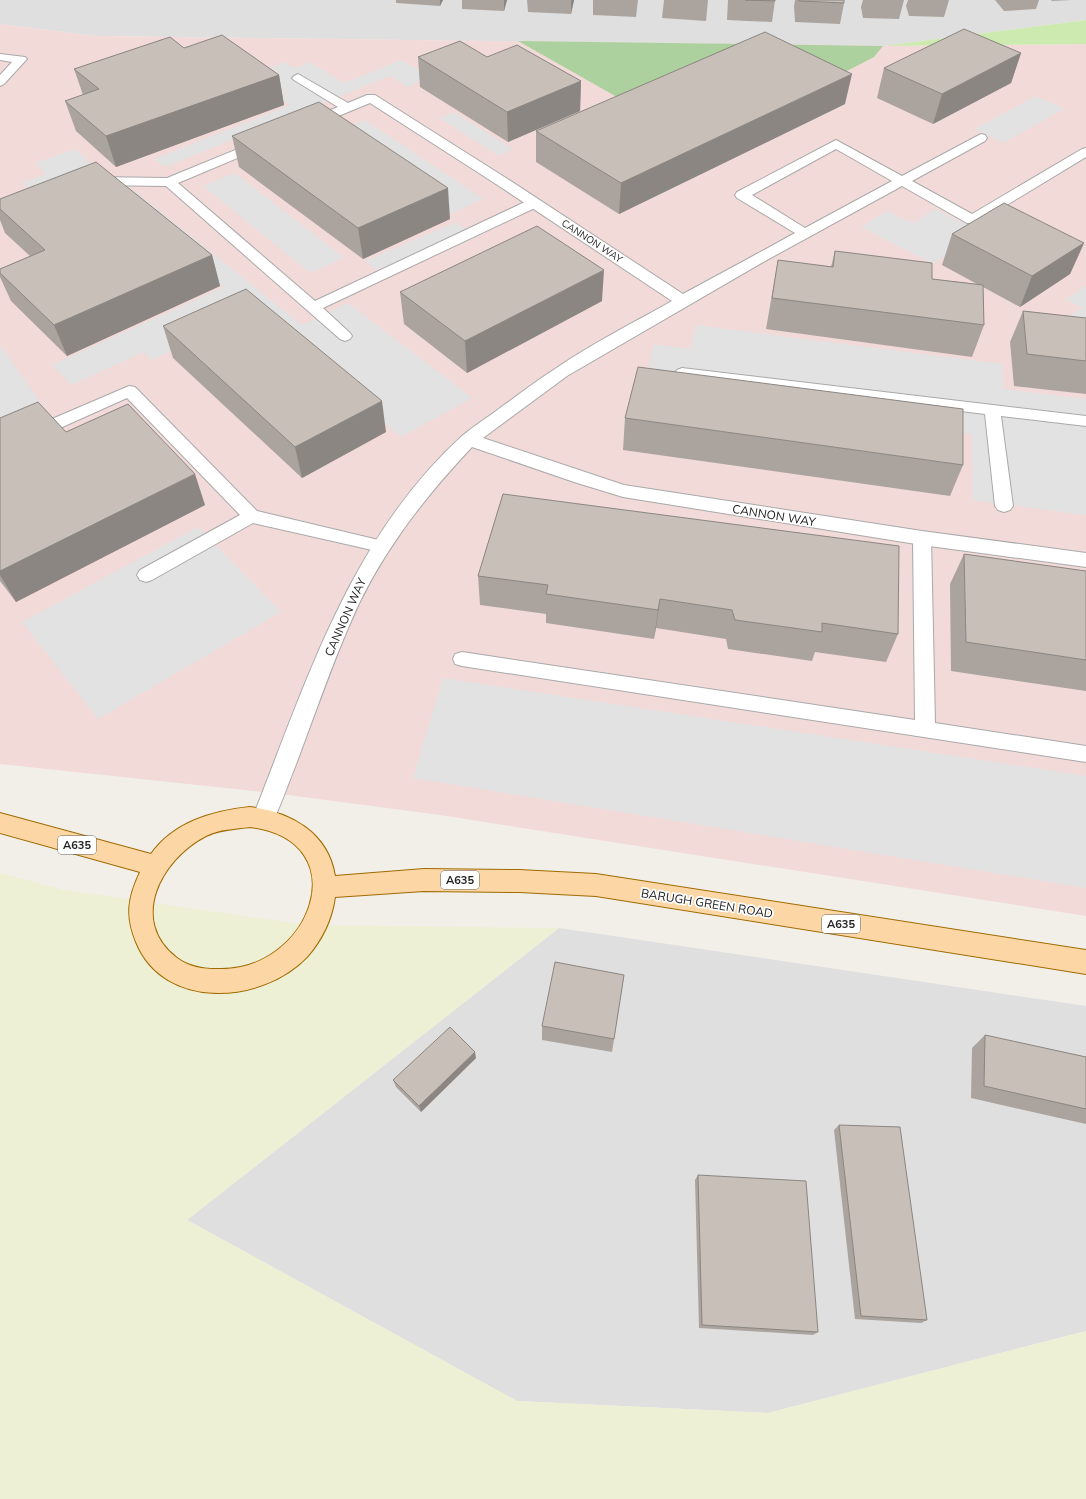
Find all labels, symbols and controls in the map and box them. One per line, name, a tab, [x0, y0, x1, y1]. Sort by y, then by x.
street label: CANNON WAY	[559, 216, 626, 266]
street label: CANNON WAY	[731, 501, 817, 529]
street label: CANNON WAY	[321, 575, 369, 658]
road number: A635	[58, 836, 96, 854]
road number: A635	[441, 871, 479, 889]
street label: BARUGH GREEN ROAD	[640, 885, 774, 921]
road number: A635	[822, 915, 860, 933]

